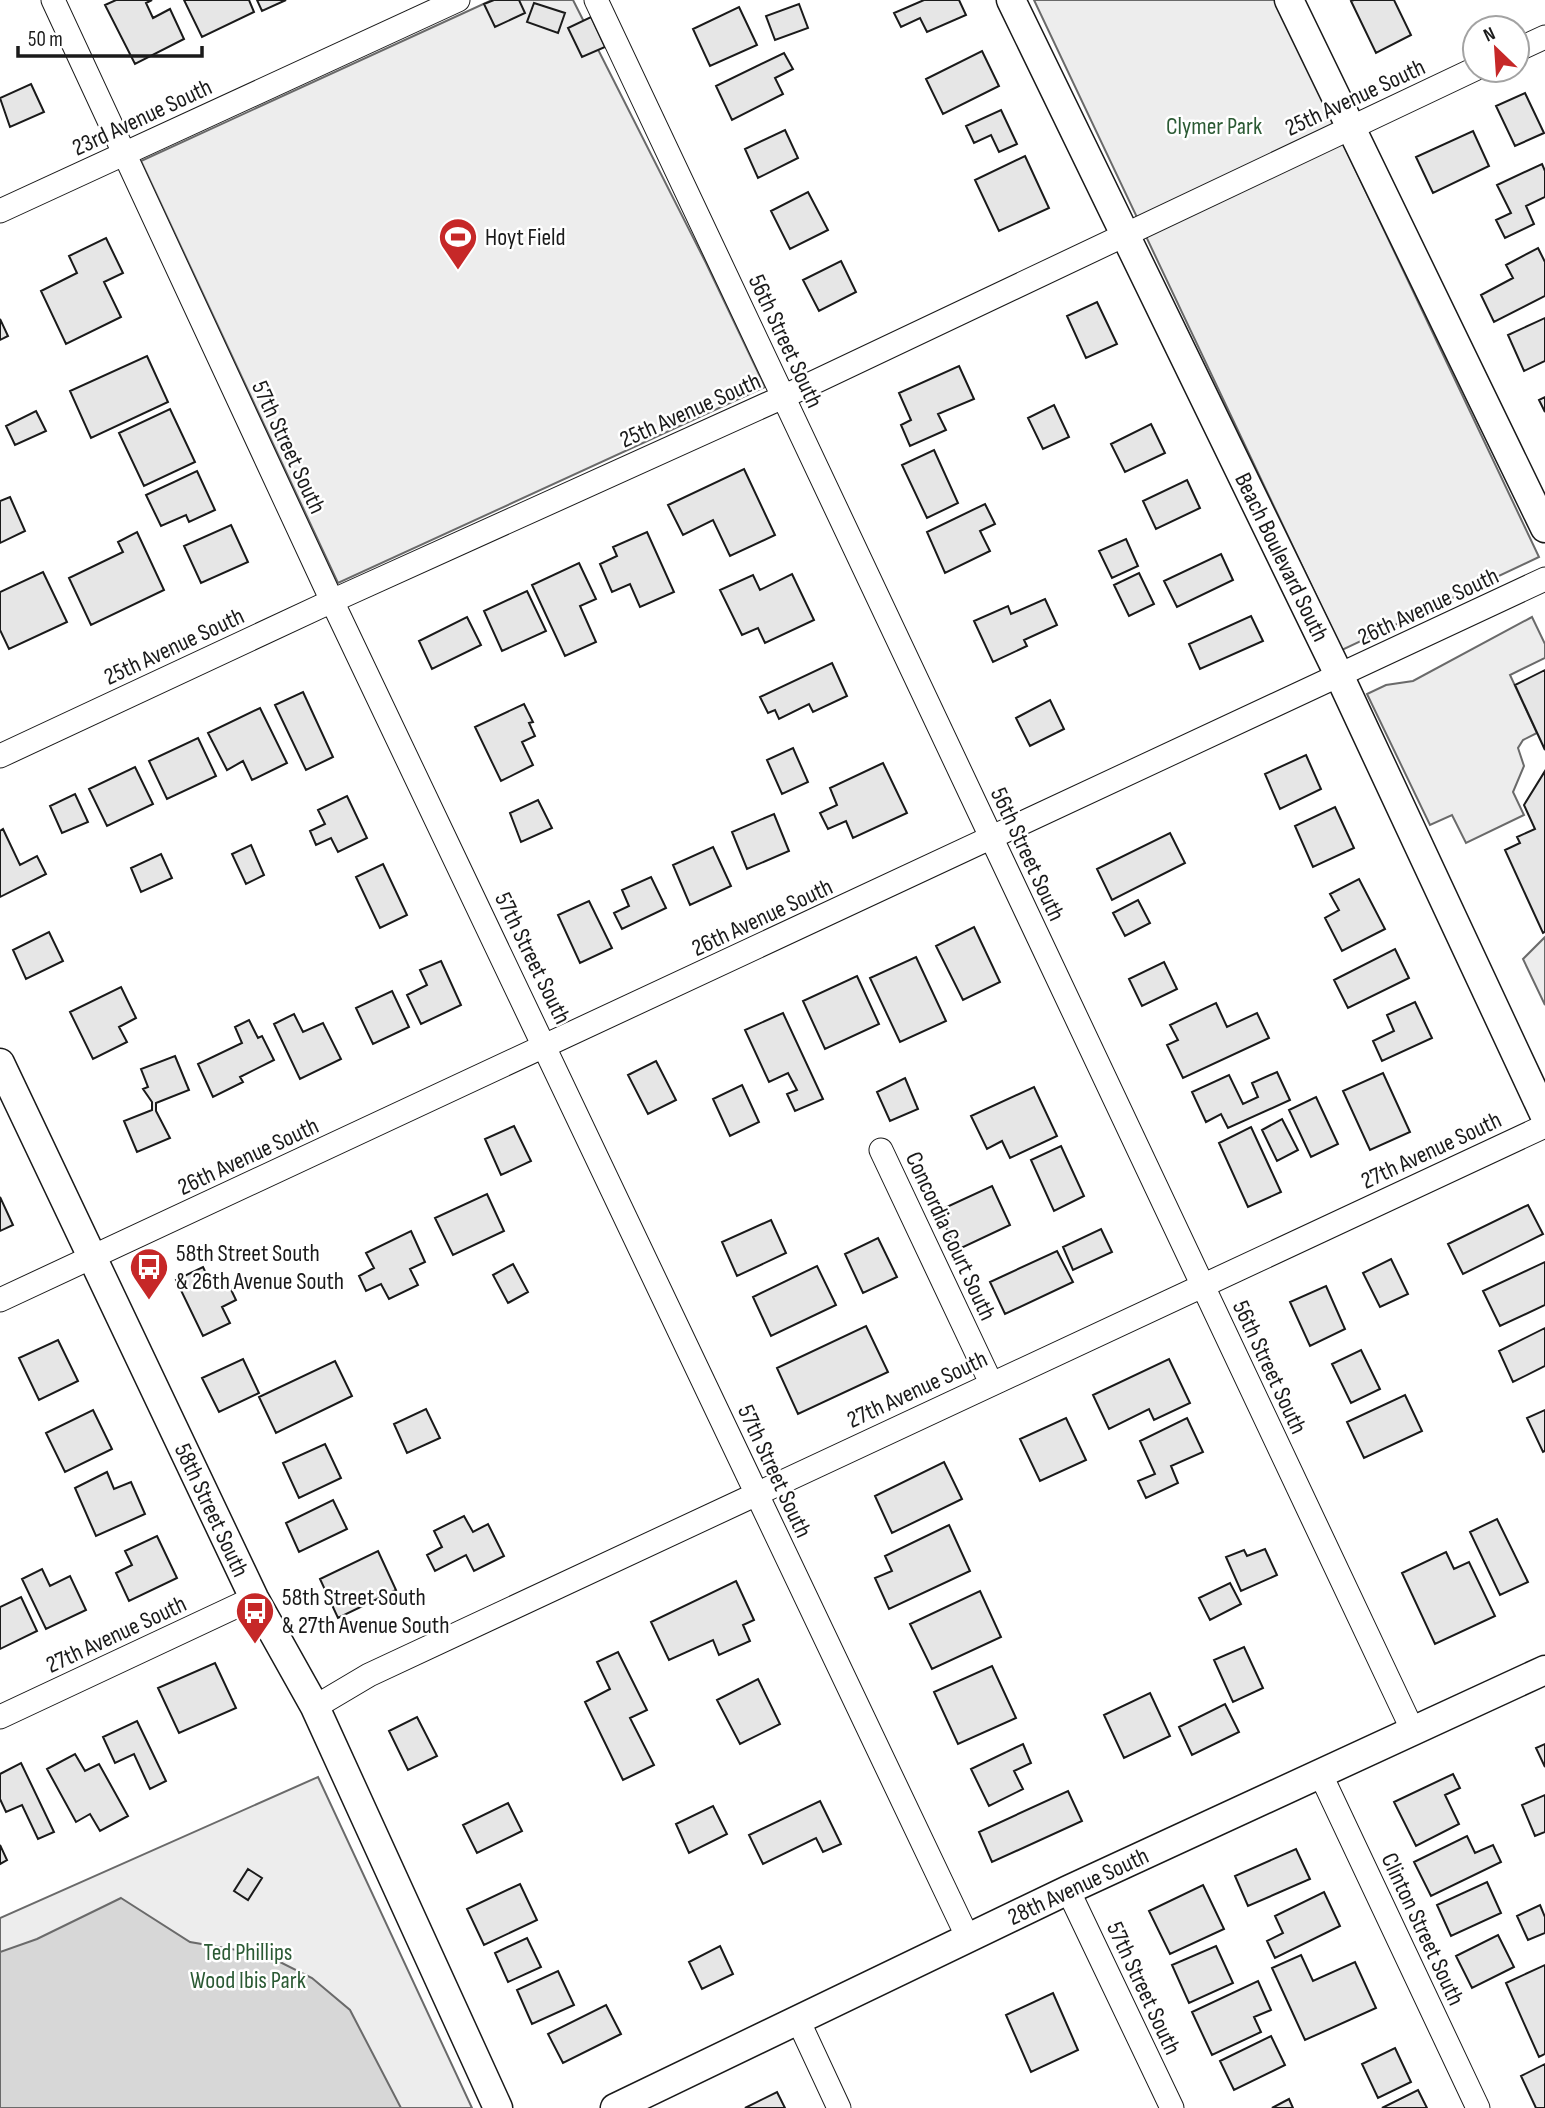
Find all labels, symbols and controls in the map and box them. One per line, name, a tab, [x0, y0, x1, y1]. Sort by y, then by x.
scale bar	[18, 14, 201, 58]
north arrow	[1461, 14, 1531, 84]
text: N	[1480, 22, 1499, 48]
text: 50 m	[28, 27, 63, 52]
street label: 25th Avenue South	[1281, 52, 1430, 143]
street label: 23rd Avenue South	[68, 72, 217, 162]
park label: Clymer Park	[1166, 112, 1262, 141]
sports icon: Hoyt Field	[437, 216, 479, 271]
place label: Hoyt Field	[485, 223, 566, 252]
street label: 56th Street South	[742, 270, 829, 413]
street label: 25th Avenue South	[615, 366, 765, 454]
street label: 57th Street South	[245, 376, 332, 518]
street label: Beach Boulevard South	[1228, 468, 1335, 646]
street label: 26th Avenue South	[1353, 561, 1503, 652]
street label: 25th Avenue South	[100, 601, 249, 692]
street label: 56th Street South	[984, 783, 1071, 926]
street label: 26th Avenue South	[687, 872, 837, 963]
street label: 57th Street South	[488, 888, 577, 1029]
street label: 27th Avenue South	[1356, 1105, 1506, 1196]
street label: 26th Avenue South	[173, 1111, 323, 1202]
street label: Concordia Court South	[899, 1147, 1002, 1325]
place label: 58th Street South & 26th Avenue South	[176, 1239, 344, 1296]
bus stop icon: 58th Street South & 26th Avenue South	[128, 1246, 170, 1301]
street label: 56th Street South	[1226, 1296, 1313, 1439]
street label: 27th Avenue South	[842, 1344, 992, 1435]
street label: 57th Street South	[731, 1400, 818, 1542]
street label: 58th Street South	[168, 1439, 255, 1582]
place label: 58th Street South & 27th Avenue South	[282, 1583, 449, 1640]
street label: 27th Avenue South	[41, 1589, 191, 1680]
bus stop icon: 58th Street South & 27th Avenue South	[234, 1590, 276, 1645]
street label: 28th Avenue South	[1003, 1841, 1153, 1932]
street label: Clinton Street South	[1375, 1848, 1471, 2010]
street label: 57th Street South	[1100, 1917, 1187, 2059]
park label: Ted Phillips Wood Ibis Park	[190, 1938, 306, 1995]

